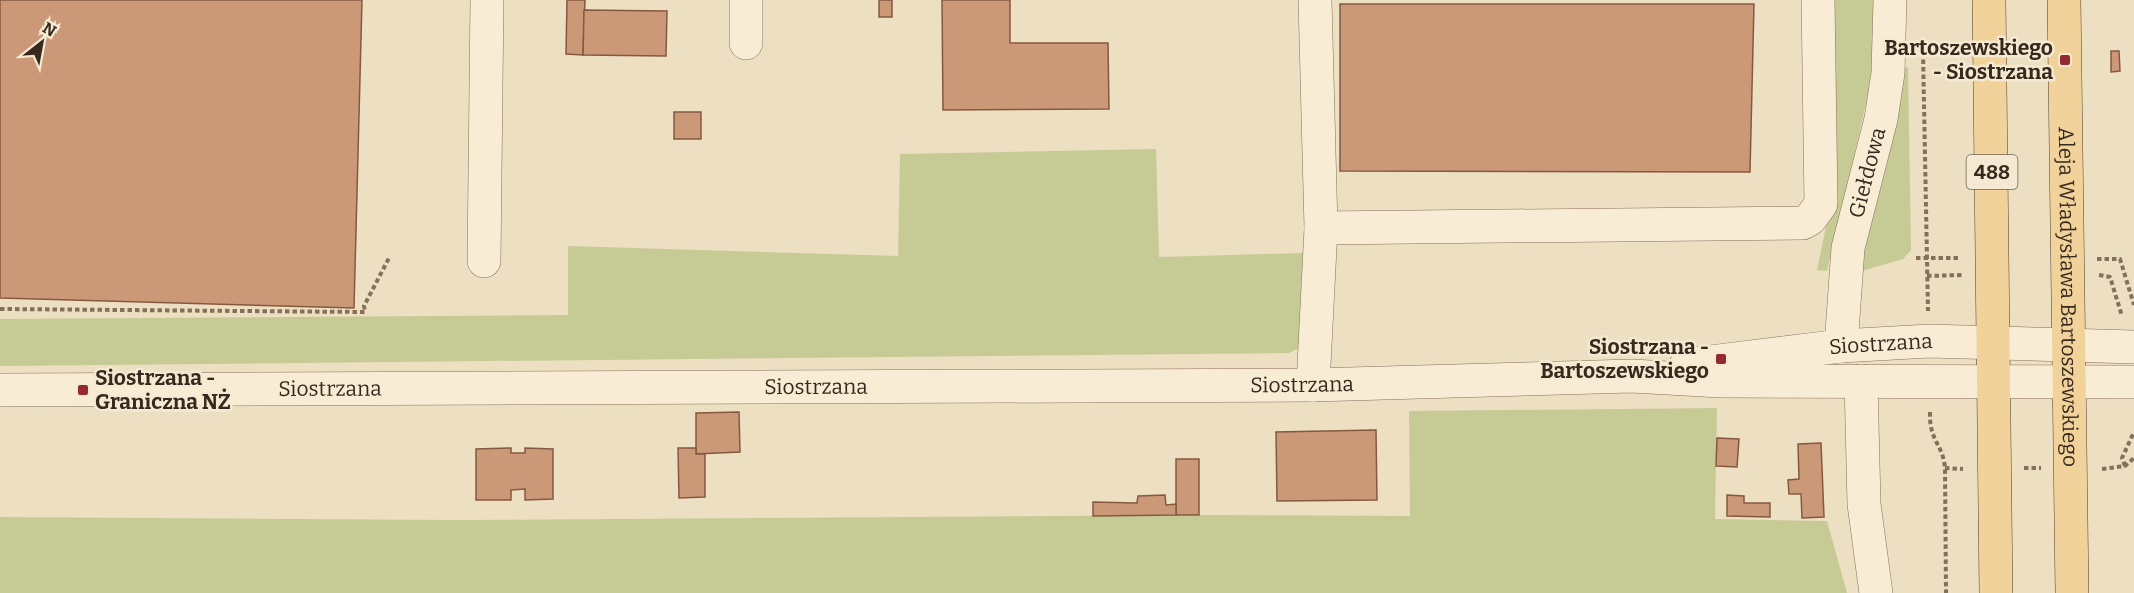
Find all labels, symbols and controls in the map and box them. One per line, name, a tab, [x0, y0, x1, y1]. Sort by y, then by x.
north arrow	[12, 12, 72, 72]
text: N	[39, 18, 60, 41]
place label: Bartoszewskiego - Siostrzana	[1884, 35, 2053, 85]
marker: Bartoszewskiego - Siostrzana	[2058, 53, 2072, 67]
street label: Giełdowa	[1843, 124, 1891, 221]
street label: Aleja Władysława Bartoszewskiego	[2053, 127, 2083, 467]
road number: 488	[1966, 155, 2018, 189]
street label: Siostrzana	[1828, 328, 1934, 360]
place label: Siostrzana - Bartoszewskiego	[1540, 334, 1709, 384]
marker: Siostrzana - Bartoszewskiego	[1714, 352, 1728, 366]
place label: Siostrzana - Graniczna NŻ	[95, 365, 231, 415]
street label: Siostrzana	[1250, 371, 1355, 398]
street label: Siostrzana	[764, 374, 868, 400]
street label: Siostrzana	[278, 376, 382, 402]
marker: Siostrzana - Graniczna NŻ	[76, 383, 90, 397]

